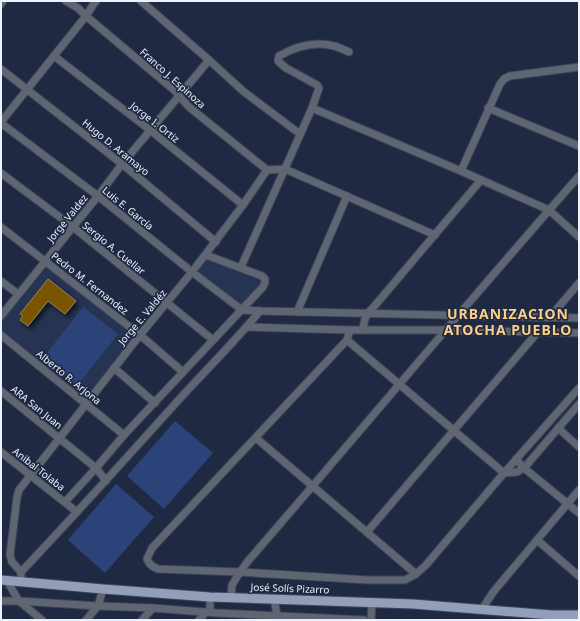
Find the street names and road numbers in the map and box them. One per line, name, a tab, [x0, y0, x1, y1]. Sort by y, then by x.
street label: Franco J. Espinoza	[137, 45, 209, 111]
street label: Jorge I. Ortiz	[127, 98, 183, 146]
street label: Hugo D. Aramayo	[79, 116, 153, 178]
street label: Luis E. García	[99, 183, 157, 233]
street label: Jorge Valdez	[43, 191, 91, 246]
street label: Sergio A. Cuellar	[80, 218, 148, 278]
street label: Pedro M. Fernandez	[49, 249, 132, 318]
street label: Jorge E. Valdéz	[114, 286, 170, 348]
street label: Alberto R. Arjona	[34, 347, 104, 407]
street label: ARA San Juan	[8, 382, 66, 432]
street label: Anibal Tolaba	[10, 444, 68, 494]
street label: José Solís Pizarro	[249, 580, 330, 596]

